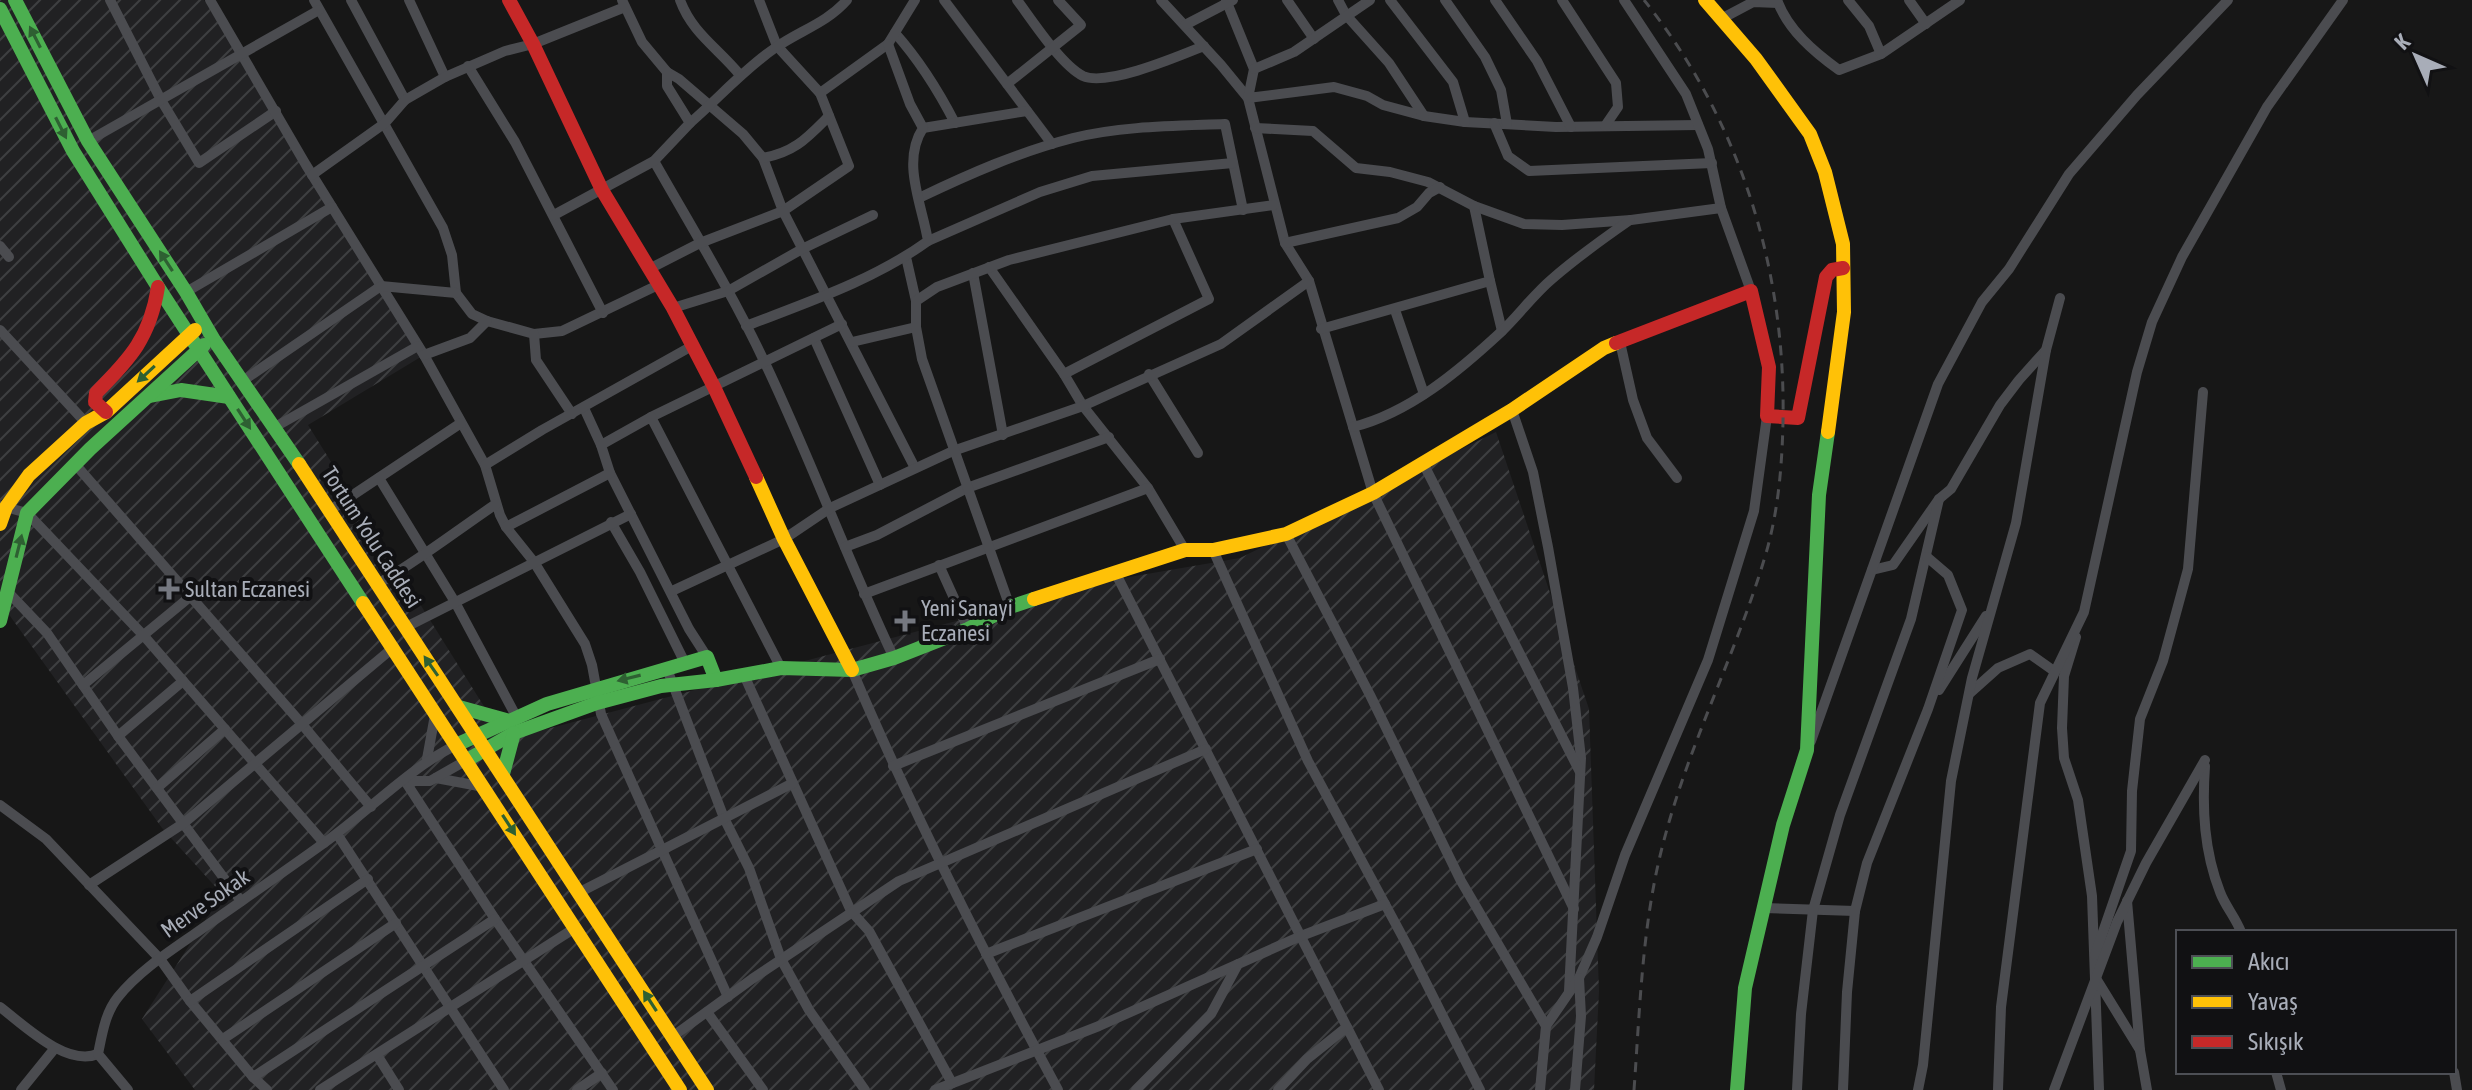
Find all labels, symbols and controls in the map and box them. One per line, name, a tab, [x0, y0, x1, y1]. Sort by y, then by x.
north arrow	[2376, 16, 2456, 96]
one-way arrow	[28, 26, 41, 49]
text: K	[2389, 29, 2415, 55]
one-way arrow	[55, 117, 68, 140]
one-way arrow	[159, 251, 174, 272]
one-way arrow	[137, 365, 156, 383]
one-way arrow	[237, 409, 252, 430]
street label: Tortum Yolu Caddesi	[317, 462, 427, 612]
one-way arrow	[14, 533, 26, 558]
place label: Sultan Eczanesi	[185, 576, 310, 602]
marker: Sultan Eczanesi	[160, 580, 178, 598]
place label: Yeni Sanayi Eczanesi	[921, 595, 1013, 646]
marker: Yeni Sanayi Eczanesi	[896, 612, 914, 630]
one-way arrow	[424, 656, 439, 677]
one-way arrow	[617, 672, 642, 685]
one-way arrow	[501, 814, 515, 836]
street label: Merve Sokak	[156, 863, 255, 943]
legend	[2176, 930, 2456, 1074]
text: Akıcı	[2248, 948, 2290, 975]
text: Yavaş	[2248, 988, 2298, 1015]
one-way arrow	[643, 990, 657, 1012]
text: Sıkışık	[2248, 1028, 2304, 1055]

